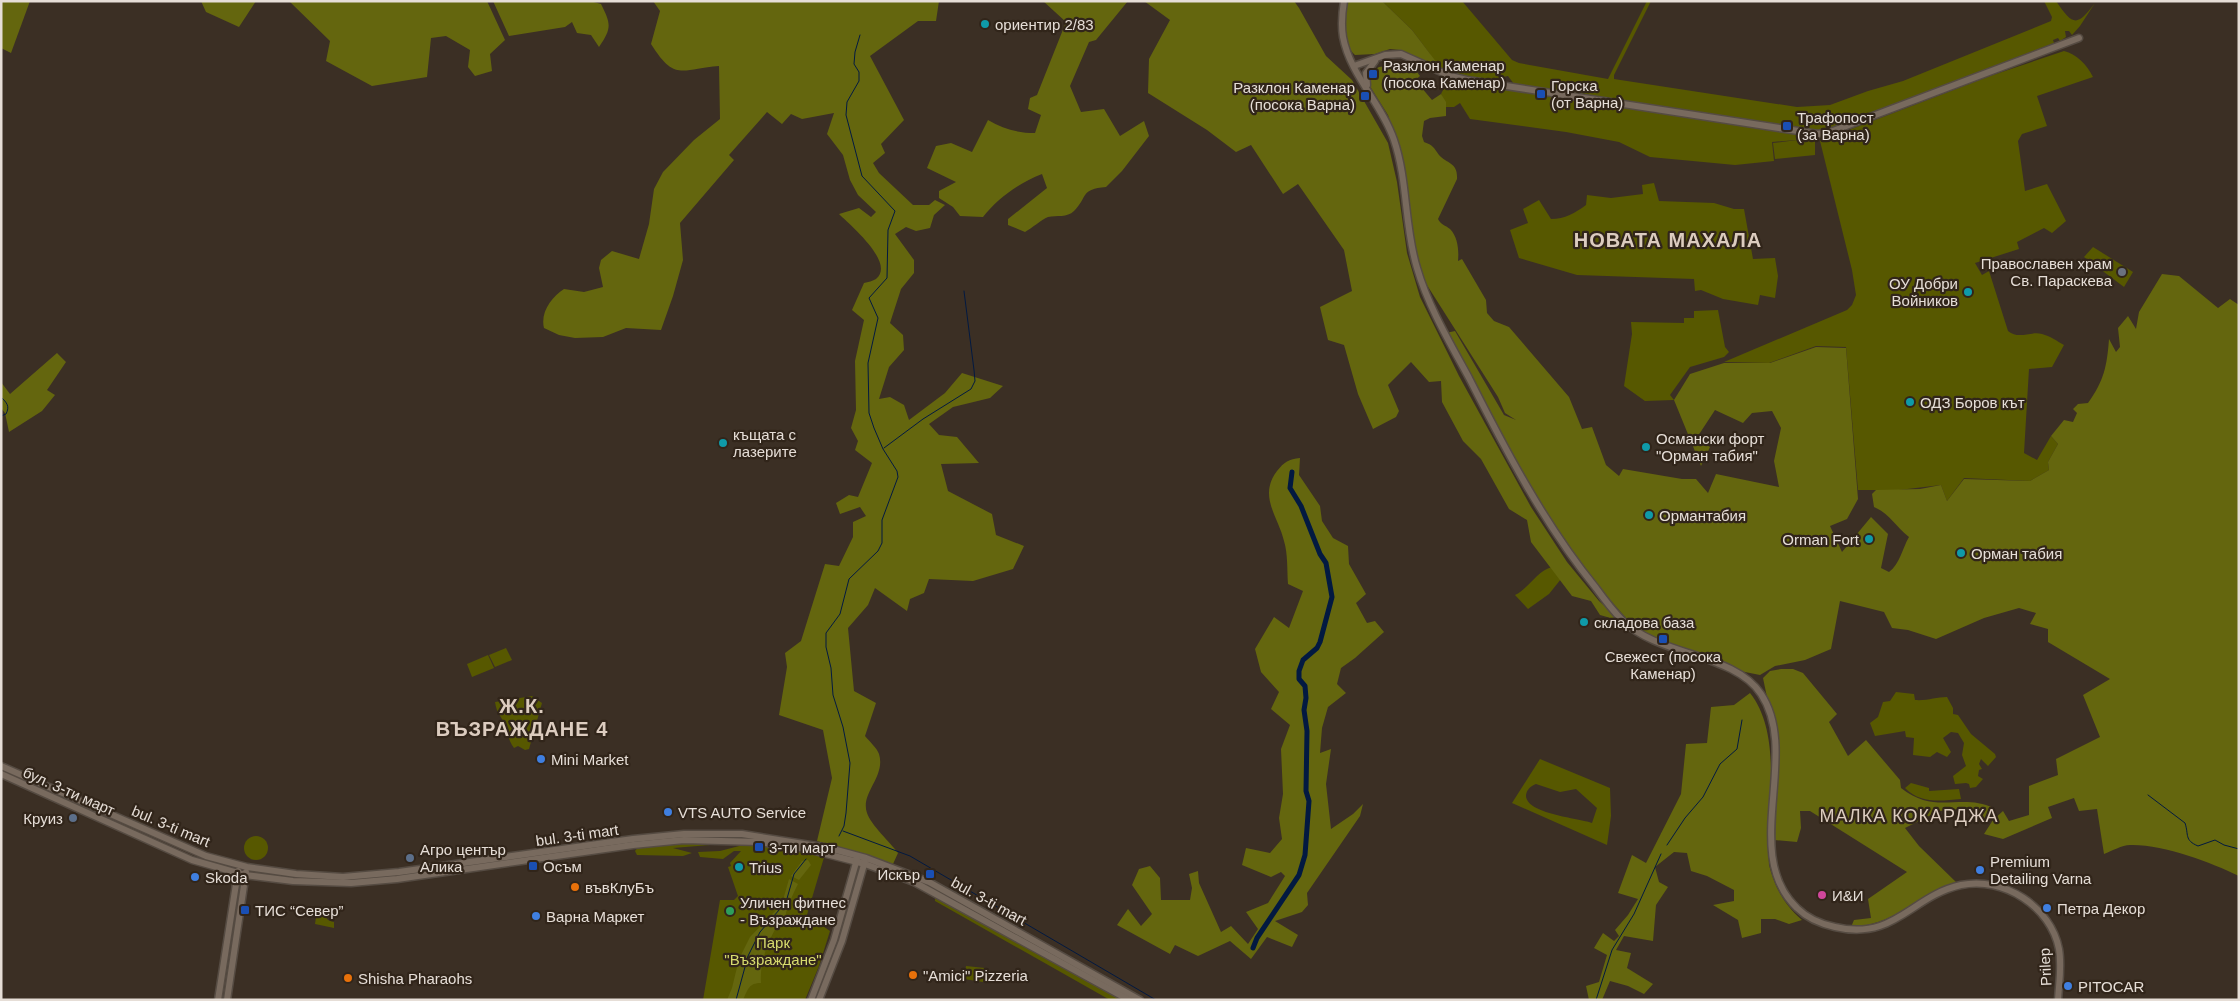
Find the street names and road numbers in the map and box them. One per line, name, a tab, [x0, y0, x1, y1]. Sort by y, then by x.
street label: бул. 3-ти март	[20, 763, 118, 819]
street label: bul. 3-ti mart	[129, 802, 213, 850]
street label: bul. 3-ti mart	[535, 821, 620, 849]
street label: bul. 3-ti mart	[948, 873, 1030, 929]
street label: Prilep	[2036, 947, 2054, 987]

